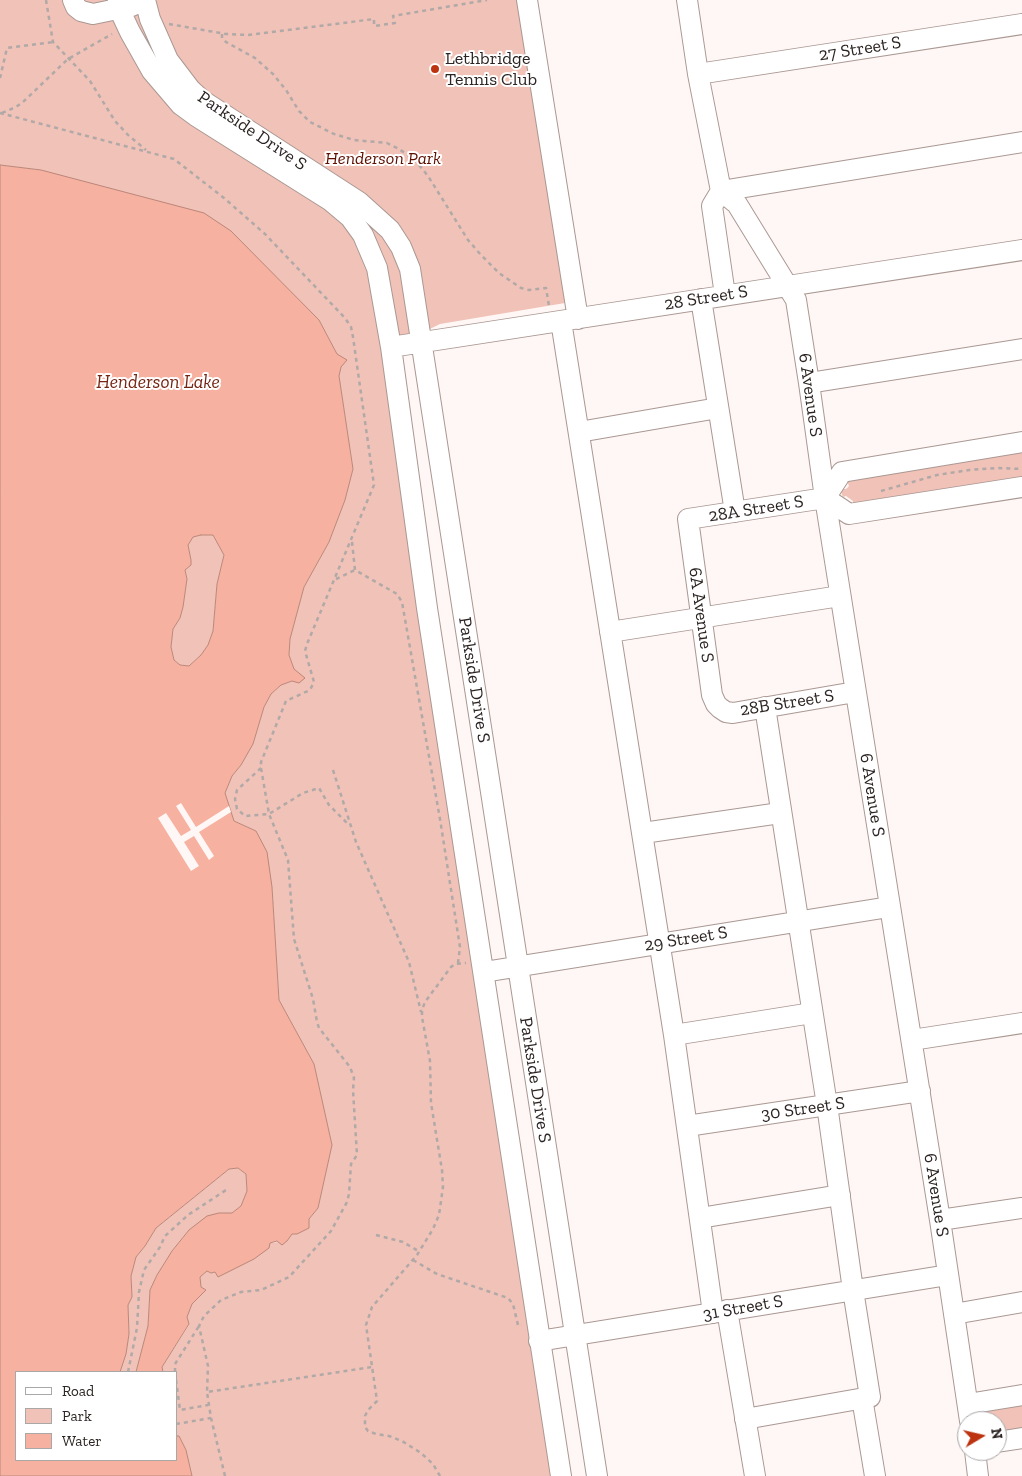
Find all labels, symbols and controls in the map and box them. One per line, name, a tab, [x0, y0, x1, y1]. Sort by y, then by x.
street label: 27 Street S	[817, 32, 903, 66]
place label: Lethbridge Tennis Club	[445, 48, 537, 90]
marker: Lethbridge Tennis Club	[429, 63, 441, 75]
street label: Parkside Drive S	[193, 87, 311, 175]
park label: Henderson Park	[325, 148, 441, 170]
street label: 28 Street S	[663, 281, 749, 315]
street label: 6 Avenue S	[793, 352, 827, 438]
water label: Henderson Lake	[96, 372, 220, 394]
street label: 28A Street S	[707, 491, 805, 527]
street label: 6A Avenue S	[684, 566, 718, 664]
street label: Parkside Drive S	[453, 616, 495, 744]
street label: 28B Street S	[738, 685, 836, 721]
street label: 6 Avenue S	[855, 752, 889, 838]
street label: 29 Street S	[643, 922, 729, 956]
street label: Parkside Drive S	[514, 1016, 556, 1144]
street label: 30 Street S	[760, 1092, 846, 1126]
street label: 6 Avenue S	[919, 1152, 953, 1238]
street label: 31 Street S	[701, 1290, 785, 1326]
legend	[15, 1371, 178, 1461]
text: Road	[62, 1382, 94, 1400]
text: Park	[62, 1407, 92, 1425]
north arrow	[957, 1411, 1007, 1461]
text: N	[987, 1427, 1006, 1440]
text: Water	[62, 1432, 102, 1450]

